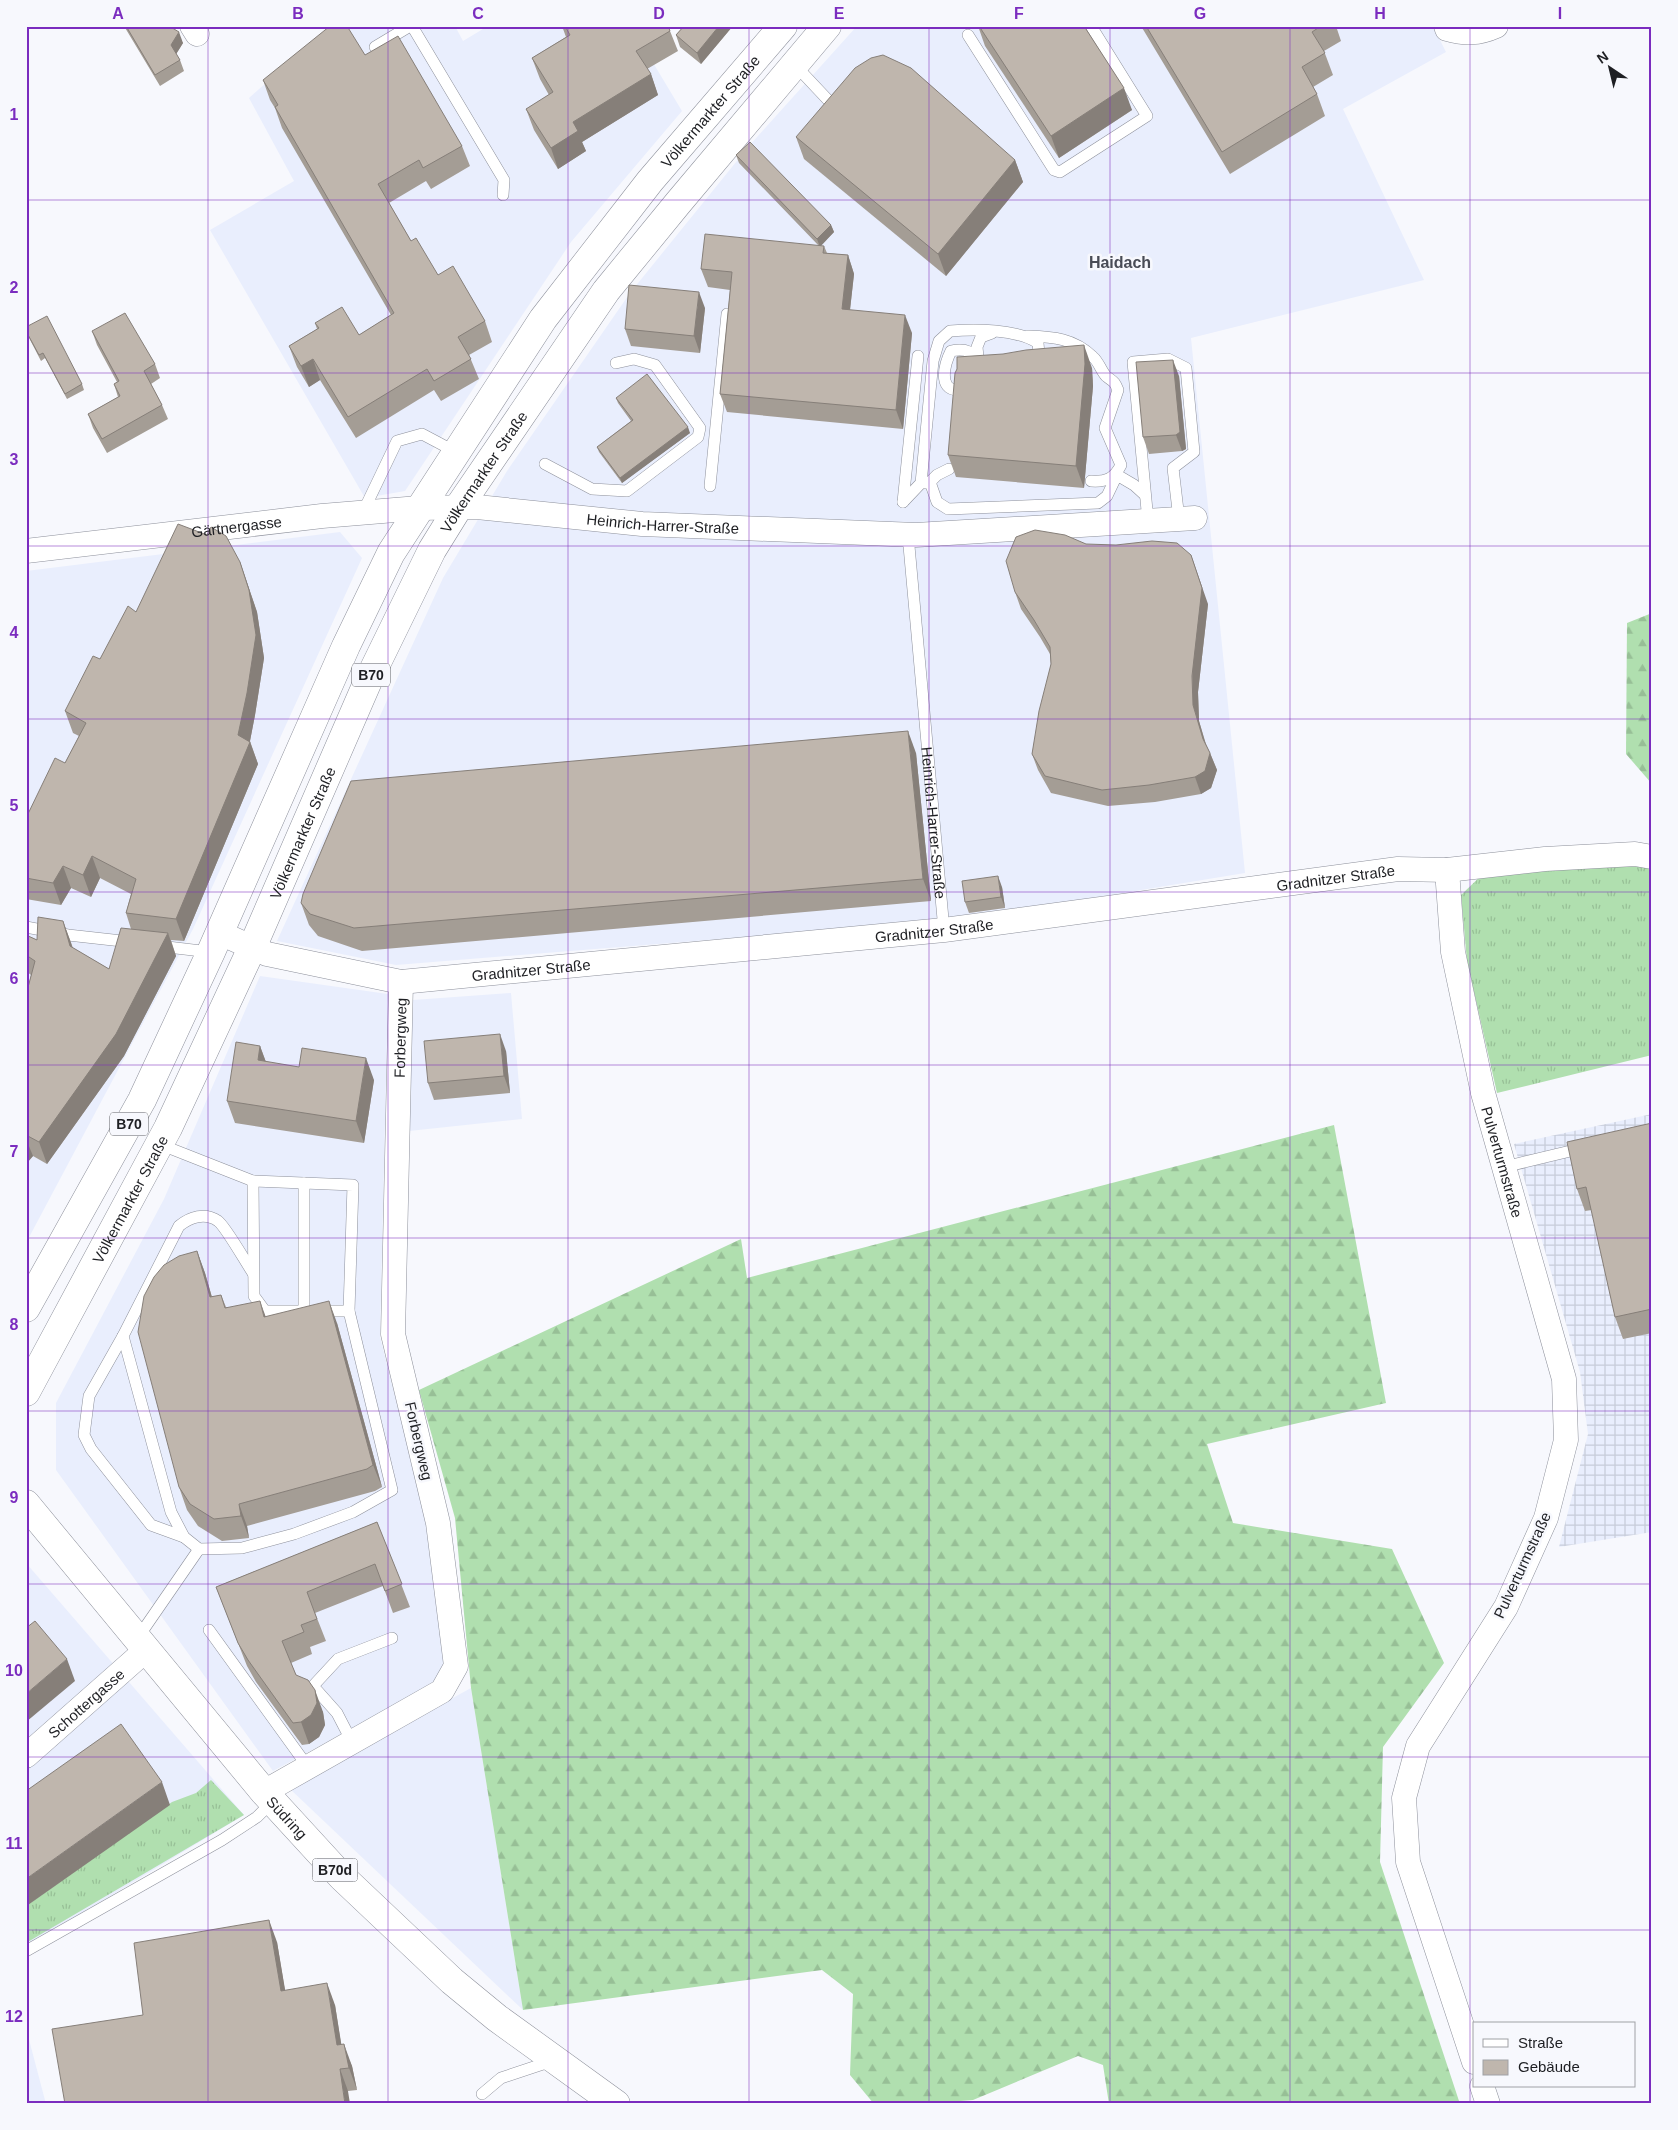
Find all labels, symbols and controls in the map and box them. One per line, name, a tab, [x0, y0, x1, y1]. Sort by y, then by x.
text: A	[112, 5, 124, 22]
text: B	[292, 5, 304, 22]
text: C	[472, 5, 484, 22]
text: D	[653, 5, 665, 22]
text: E	[834, 5, 845, 22]
text: F	[1014, 5, 1024, 22]
text: G	[1194, 5, 1206, 22]
text: H	[1374, 5, 1386, 22]
text: I	[1558, 5, 1562, 22]
north arrow	[1586, 42, 1636, 92]
text: N	[1594, 48, 1611, 67]
street label: Völkermarkter Straße	[657, 51, 763, 171]
text: 1	[10, 106, 19, 123]
district label: Haidach	[1089, 254, 1151, 271]
text: 2	[10, 279, 19, 296]
street label: Völkermarkter Straße	[437, 408, 530, 535]
text: 3	[10, 451, 19, 468]
street label: Heinrich-Harrer-Straße	[586, 510, 739, 536]
street label: Gärtnergasse	[190, 512, 283, 540]
text: 4	[10, 624, 19, 641]
road number: B70	[352, 664, 390, 686]
street label: Heinrich-Harrer-Straße	[919, 746, 950, 900]
street label: Völkermarkter Straße	[266, 764, 338, 902]
text: 5	[10, 797, 19, 814]
street label: Gradnitzer Straße	[1275, 861, 1396, 894]
street label: Gradnitzer Straße	[874, 915, 994, 945]
street label: Gradnitzer Straße	[471, 955, 591, 984]
text: 6	[10, 970, 19, 987]
street label: Forbergweg	[390, 998, 409, 1078]
street label: Pulverturmstraße	[1479, 1104, 1526, 1220]
road number: B70	[110, 1112, 148, 1136]
street label: Völkermarkter Straße	[88, 1132, 171, 1266]
text: 7	[10, 1143, 19, 1160]
text: 8	[10, 1316, 19, 1333]
street label: Forbergweg	[402, 1400, 436, 1482]
text: 9	[10, 1489, 19, 1506]
street label: Pulverturmstraße	[1490, 1509, 1554, 1621]
text: 10	[5, 1662, 23, 1679]
street label: Schottergasse	[44, 1665, 128, 1741]
street label: Südring	[263, 1793, 311, 1842]
text: 11	[6, 1835, 23, 1852]
road number: B70d	[312, 1858, 358, 1882]
text: 12	[5, 2008, 23, 2025]
legend	[1473, 2022, 1636, 2088]
text: Straße	[1518, 2034, 1563, 2051]
text: Gebäude	[1518, 2058, 1580, 2075]

